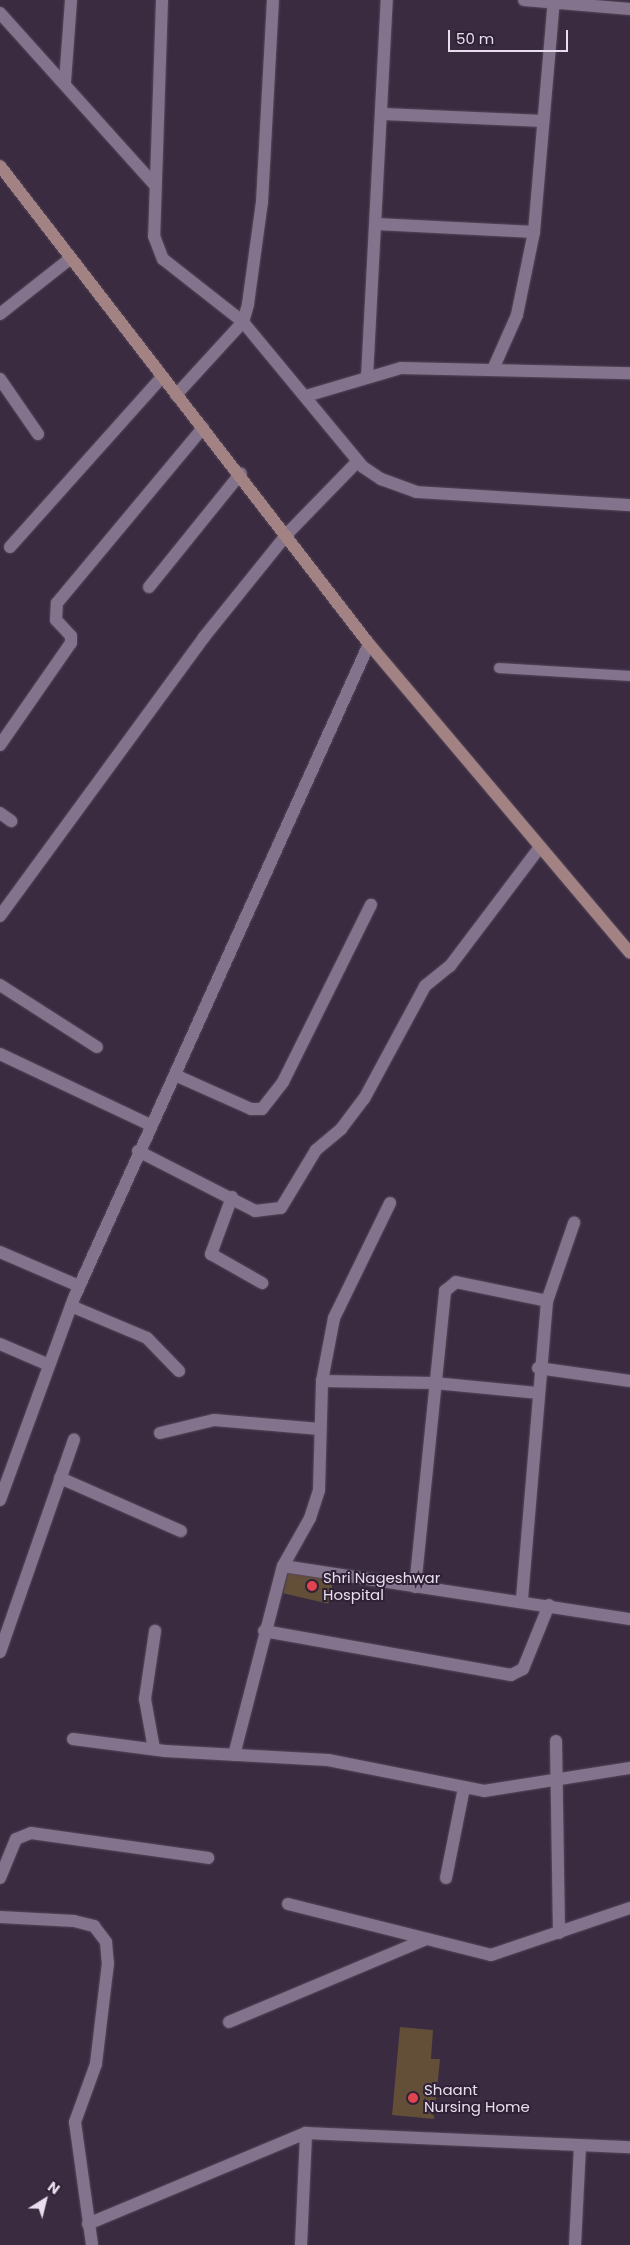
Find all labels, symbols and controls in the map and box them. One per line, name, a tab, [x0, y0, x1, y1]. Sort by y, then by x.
scale bar	[450, 20, 570, 52]
text: 50 m	[456, 28, 494, 49]
place label: Shri Nageshwar Hospital	[323, 1568, 440, 1603]
marker: Shri Nageshwar Hospital	[305, 1579, 319, 1593]
place label: Shaant Nursing Home	[424, 2080, 530, 2115]
marker: Shaant Nursing Home	[406, 2091, 420, 2105]
north arrow	[20, 2175, 70, 2225]
text: N	[44, 2177, 64, 2199]

